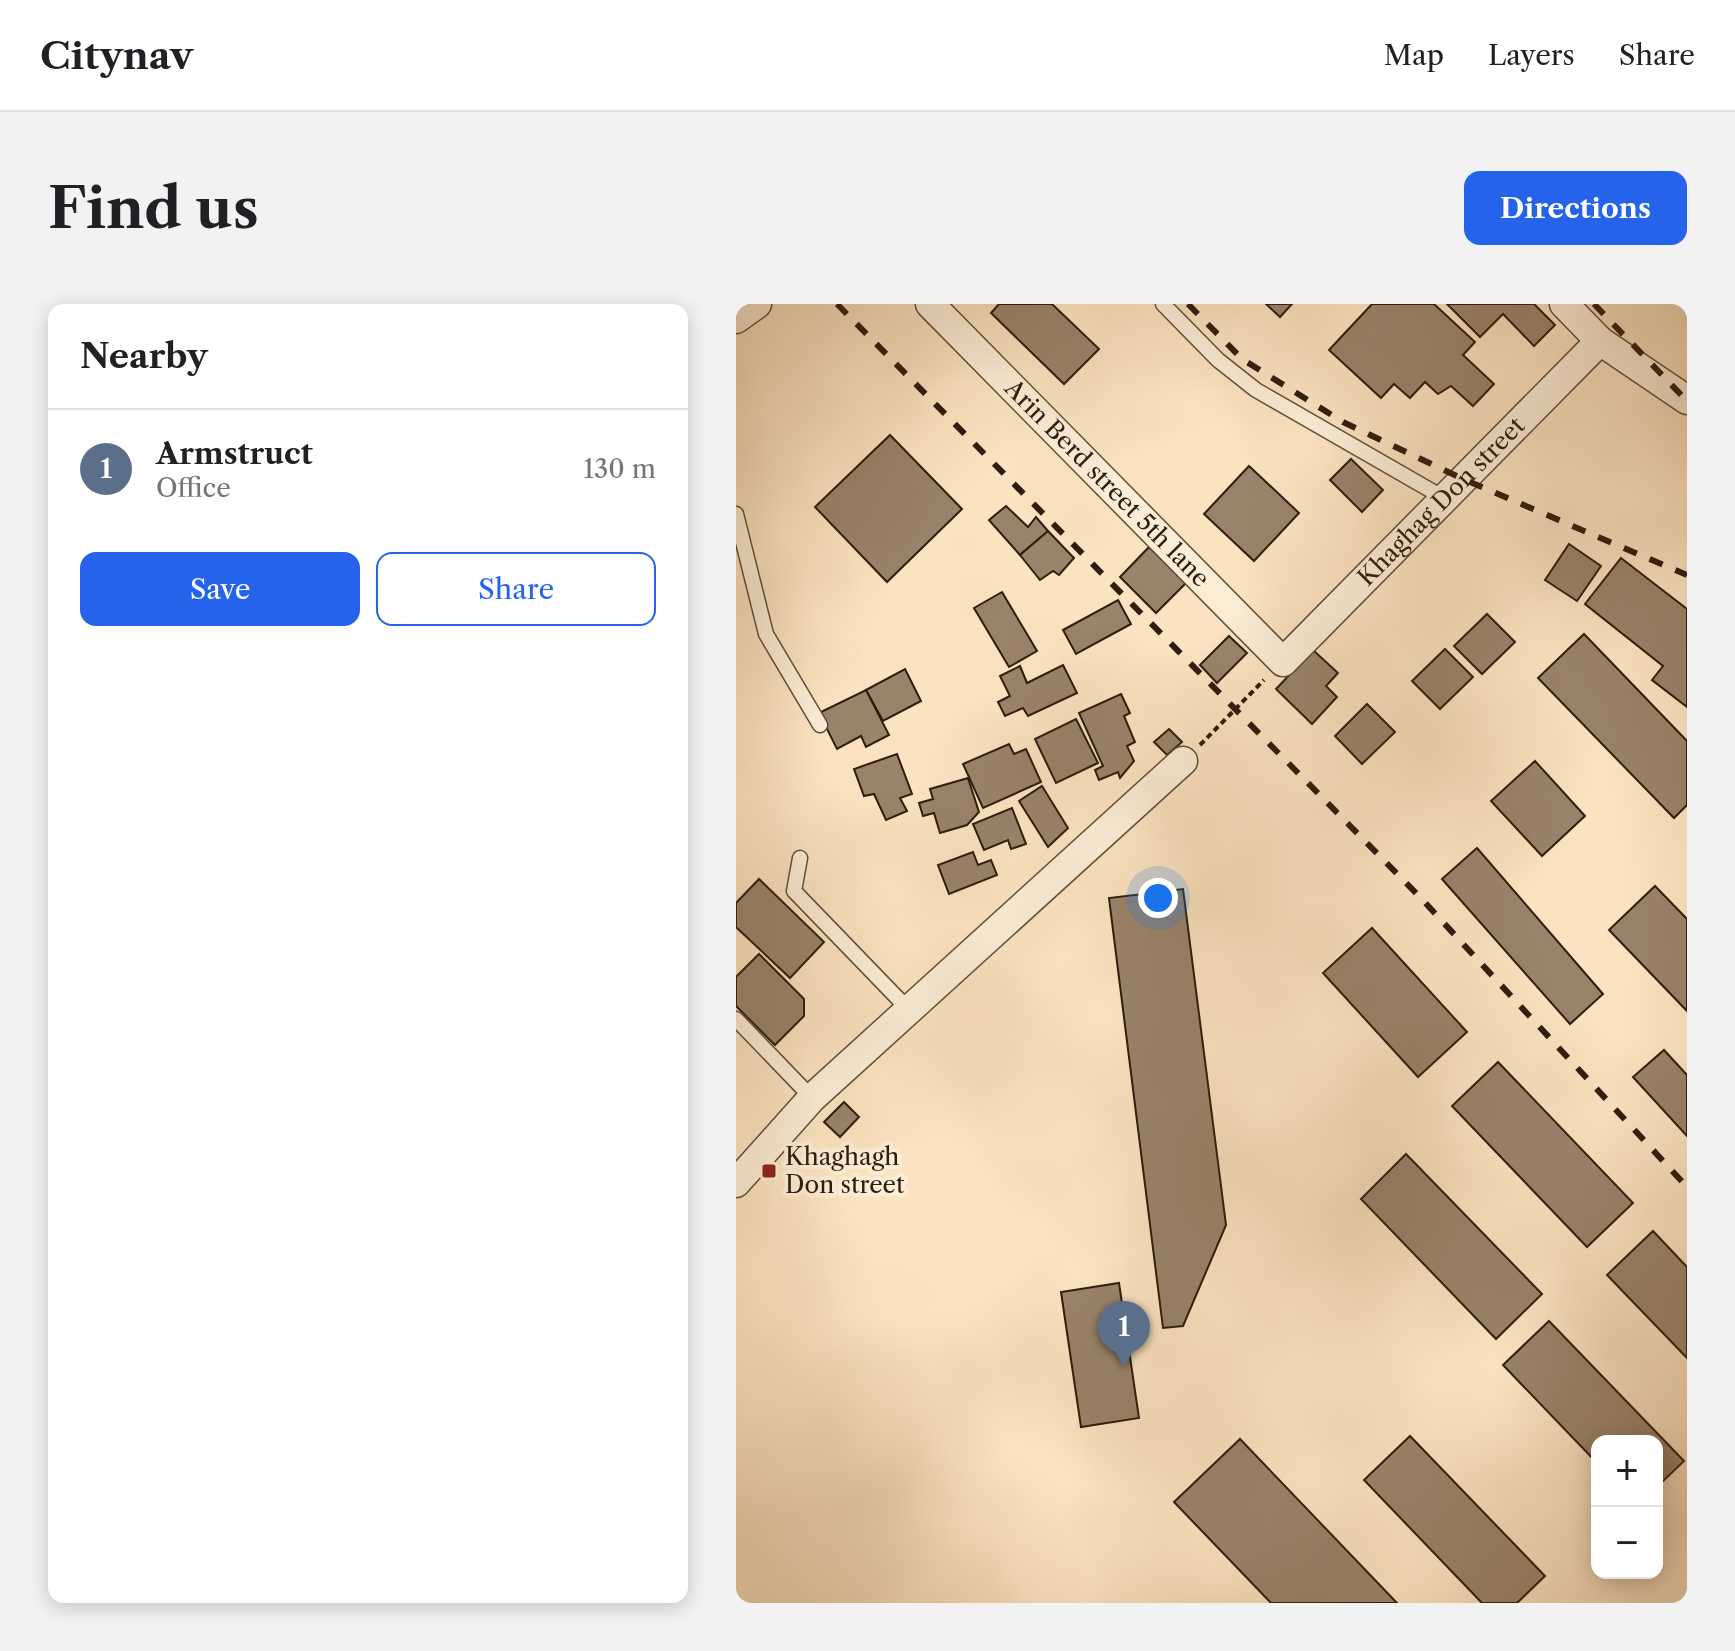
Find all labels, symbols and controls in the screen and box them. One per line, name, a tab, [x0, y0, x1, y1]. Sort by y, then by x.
text: Citynav	[40, 32, 193, 79]
text: Map	[1384, 38, 1444, 72]
text: Layers	[1488, 38, 1575, 72]
text: Share	[1619, 38, 1695, 72]
button: Directions	[1464, 171, 1687, 245]
text: Find us	[48, 174, 259, 243]
text: Nearby	[80, 335, 208, 377]
street label: Arin Berd street 5th lane	[998, 373, 1216, 593]
street label: Khaghag Don street	[1351, 411, 1531, 592]
text: Armstruct	[156, 435, 313, 472]
text: 1	[100, 453, 112, 485]
text: 130 m	[583, 453, 656, 485]
text: Office	[156, 472, 231, 504]
button: Save	[80, 552, 360, 626]
button: Share	[376, 552, 656, 626]
your location	[1138, 878, 1178, 918]
place label: Khaghagh Don street	[785, 1142, 905, 1199]
marker: Khaghagh Don street	[760, 1162, 778, 1180]
pin: 1	[1098, 1301, 1150, 1367]
map controls	[1591, 1435, 1663, 1579]
button: +	[1591, 1435, 1663, 1507]
button: −	[1591, 1507, 1663, 1579]

